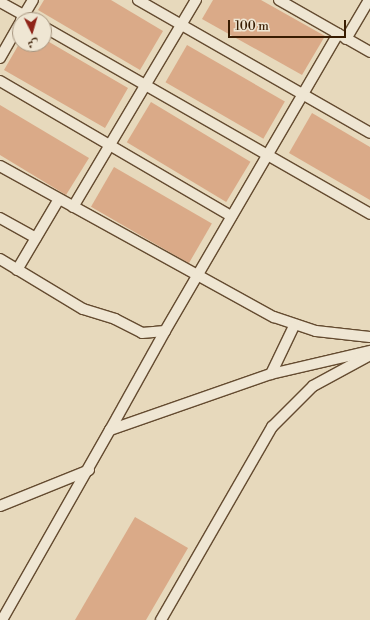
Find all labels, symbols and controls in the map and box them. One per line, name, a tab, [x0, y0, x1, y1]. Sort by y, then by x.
north arrow	[12, 12, 52, 52]
scale bar	[230, 12, 348, 38]
text: 100 m	[235, 19, 269, 34]
text: ش	[27, 36, 39, 50]

